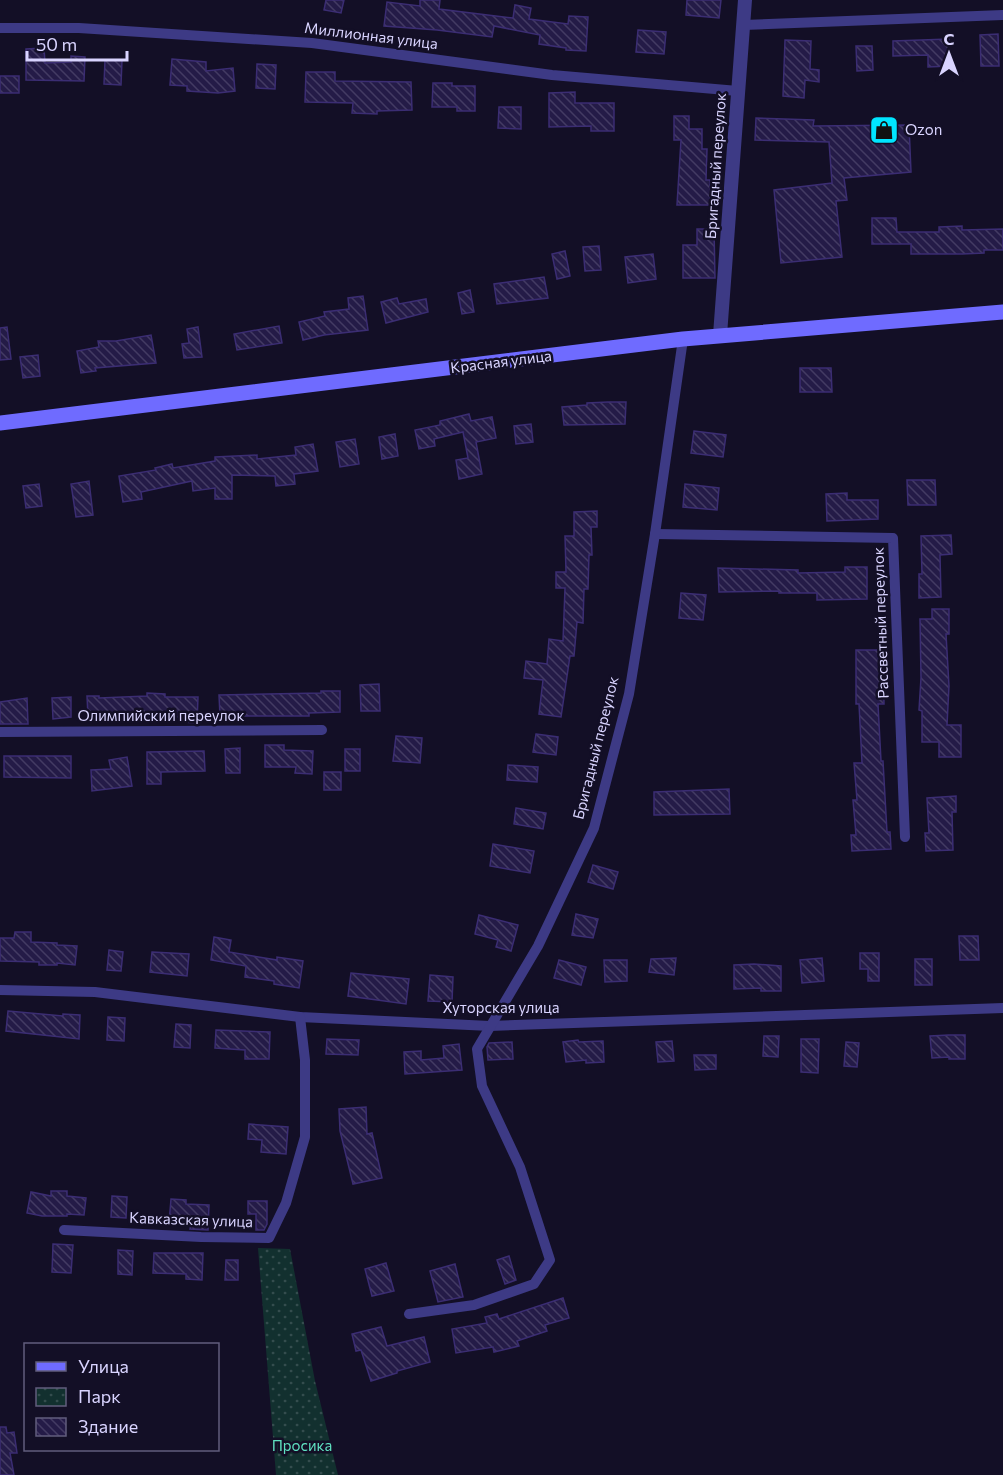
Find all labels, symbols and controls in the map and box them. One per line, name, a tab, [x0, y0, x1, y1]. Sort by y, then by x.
street label: Миллионная улица	[303, 18, 439, 52]
scale bar	[27, 24, 128, 62]
north arrow	[919, 24, 979, 84]
text: С	[944, 29, 955, 48]
text: 50 m	[36, 33, 77, 55]
street label: Бригадный переулок	[701, 92, 729, 240]
shop icon: Ozon	[868, 114, 900, 146]
place label: Ozon	[905, 120, 942, 138]
street label: Красная улица	[449, 346, 553, 376]
street label: Рассветный переулок	[868, 547, 892, 699]
street label: Бригадный переулок	[569, 674, 622, 821]
street label: Олимпийский переулок	[77, 706, 245, 724]
street label: Хуторская улица	[442, 998, 560, 1016]
street label: Кавказская улица	[129, 1208, 253, 1230]
legend	[24, 1343, 219, 1451]
text: Улица	[78, 1355, 129, 1377]
text: Парк	[78, 1385, 121, 1407]
text: Здание	[78, 1415, 138, 1437]
park label: Просика	[272, 1436, 332, 1454]

